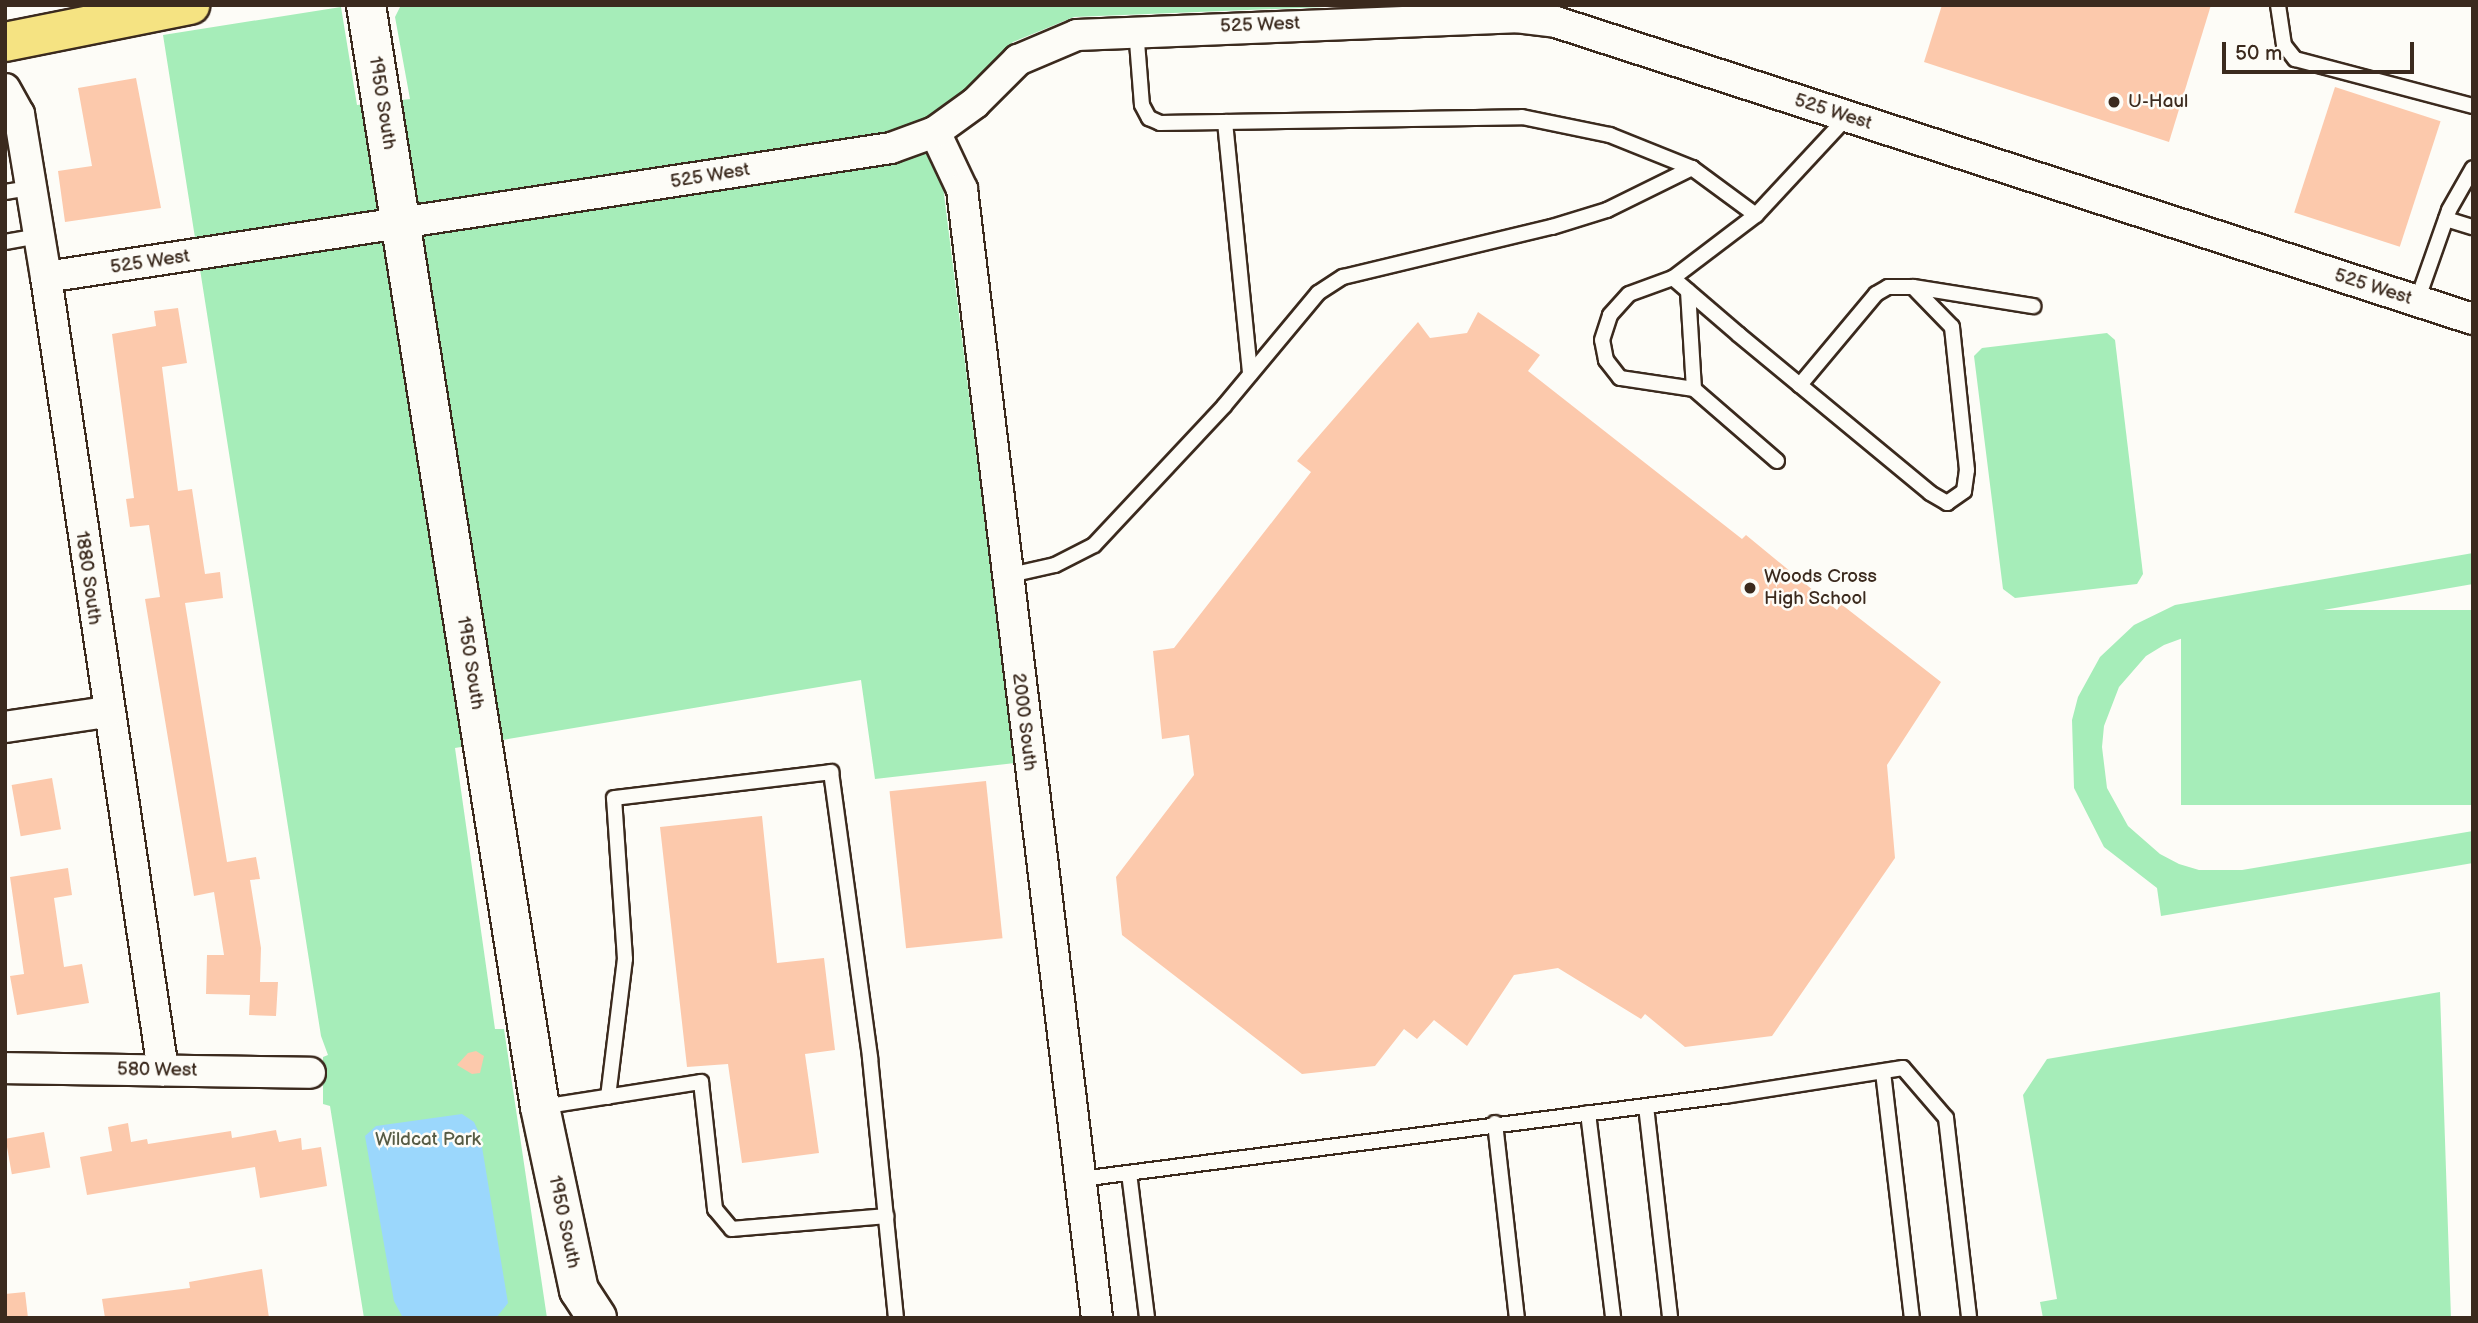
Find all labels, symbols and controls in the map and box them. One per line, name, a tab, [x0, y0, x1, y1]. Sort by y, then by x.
street label: 525 West	[1219, 12, 1301, 38]
scale bar	[2226, 28, 2418, 72]
text: 50 m	[2235, 41, 2282, 66]
street label: 1950 South	[363, 55, 401, 151]
street label: 525 West	[1791, 89, 1875, 135]
place label: U-Haul	[2128, 91, 2188, 113]
marker: U-Haul	[2106, 94, 2122, 110]
street label: 525 West	[668, 158, 752, 194]
street label: 525 West	[108, 245, 192, 279]
street label: 525 West	[2331, 264, 2415, 310]
street label: 1880 South	[70, 529, 106, 627]
place label: Woods Cross High School	[1764, 566, 1877, 610]
marker: Woods Cross High School	[1742, 580, 1758, 596]
street label: 1950 South	[451, 615, 489, 711]
street label: 2000 South	[1007, 672, 1041, 772]
street label: 580 West	[116, 1058, 198, 1082]
park label: Wildcat Park	[375, 1129, 481, 1151]
street label: 1950 South	[543, 1173, 585, 1271]

